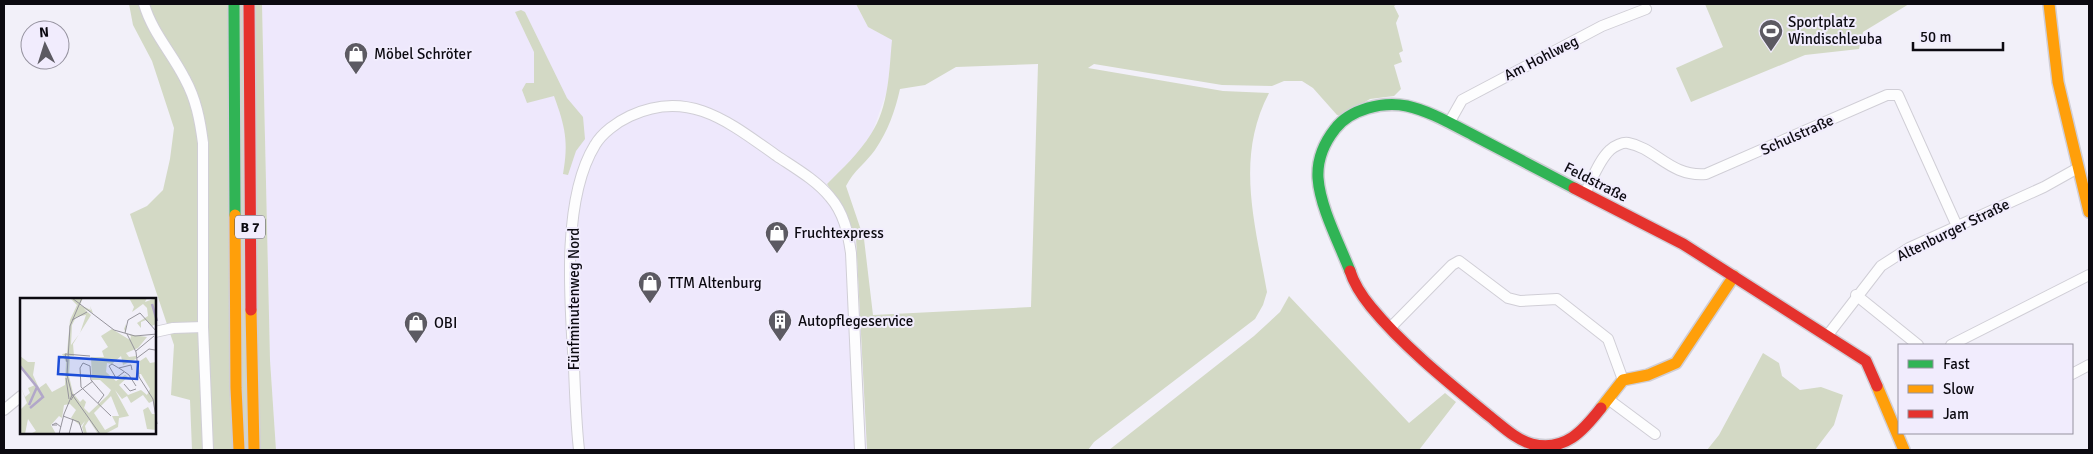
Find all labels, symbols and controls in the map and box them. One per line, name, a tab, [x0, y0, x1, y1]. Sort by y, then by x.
place label: Sportplatz Windischleuba	[1788, 13, 1882, 48]
sports icon: Sportplatz Windischleuba	[1758, 18, 1784, 52]
north arrow	[20, 20, 70, 70]
scale bar	[1913, 20, 2003, 52]
text: N	[39, 24, 50, 41]
text: 50 m	[1920, 28, 1951, 46]
street label: Am Hohlweg	[1501, 32, 1581, 84]
shop icon: Möbel Schröter	[343, 41, 369, 75]
place label: Möbel Schröter	[374, 45, 472, 63]
street label: Schulstraße	[1758, 111, 1836, 159]
street label: Feldstraße	[1561, 158, 1631, 206]
street label: Altenburger Straße	[1894, 195, 2012, 265]
road number: B 7	[235, 216, 265, 238]
shop icon: Fruchtexpress	[764, 220, 790, 254]
place label: Fruchtexpress	[794, 224, 884, 242]
street label: Fünfminutenweg Nord	[565, 228, 583, 370]
shop icon: TTM Altenburg	[637, 270, 663, 304]
place label: TTM Altenburg	[668, 274, 762, 292]
inset map	[20, 298, 156, 434]
building icon: Autopflegeservice	[767, 308, 793, 342]
shop icon: OBI	[403, 310, 429, 344]
place label: Autopflegeservice	[798, 312, 913, 330]
place label: OBI	[434, 314, 457, 332]
legend	[1898, 344, 2073, 434]
text: Fast	[1943, 355, 1970, 373]
text: Slow	[1943, 380, 1974, 398]
text: Jam	[1943, 405, 1969, 423]

